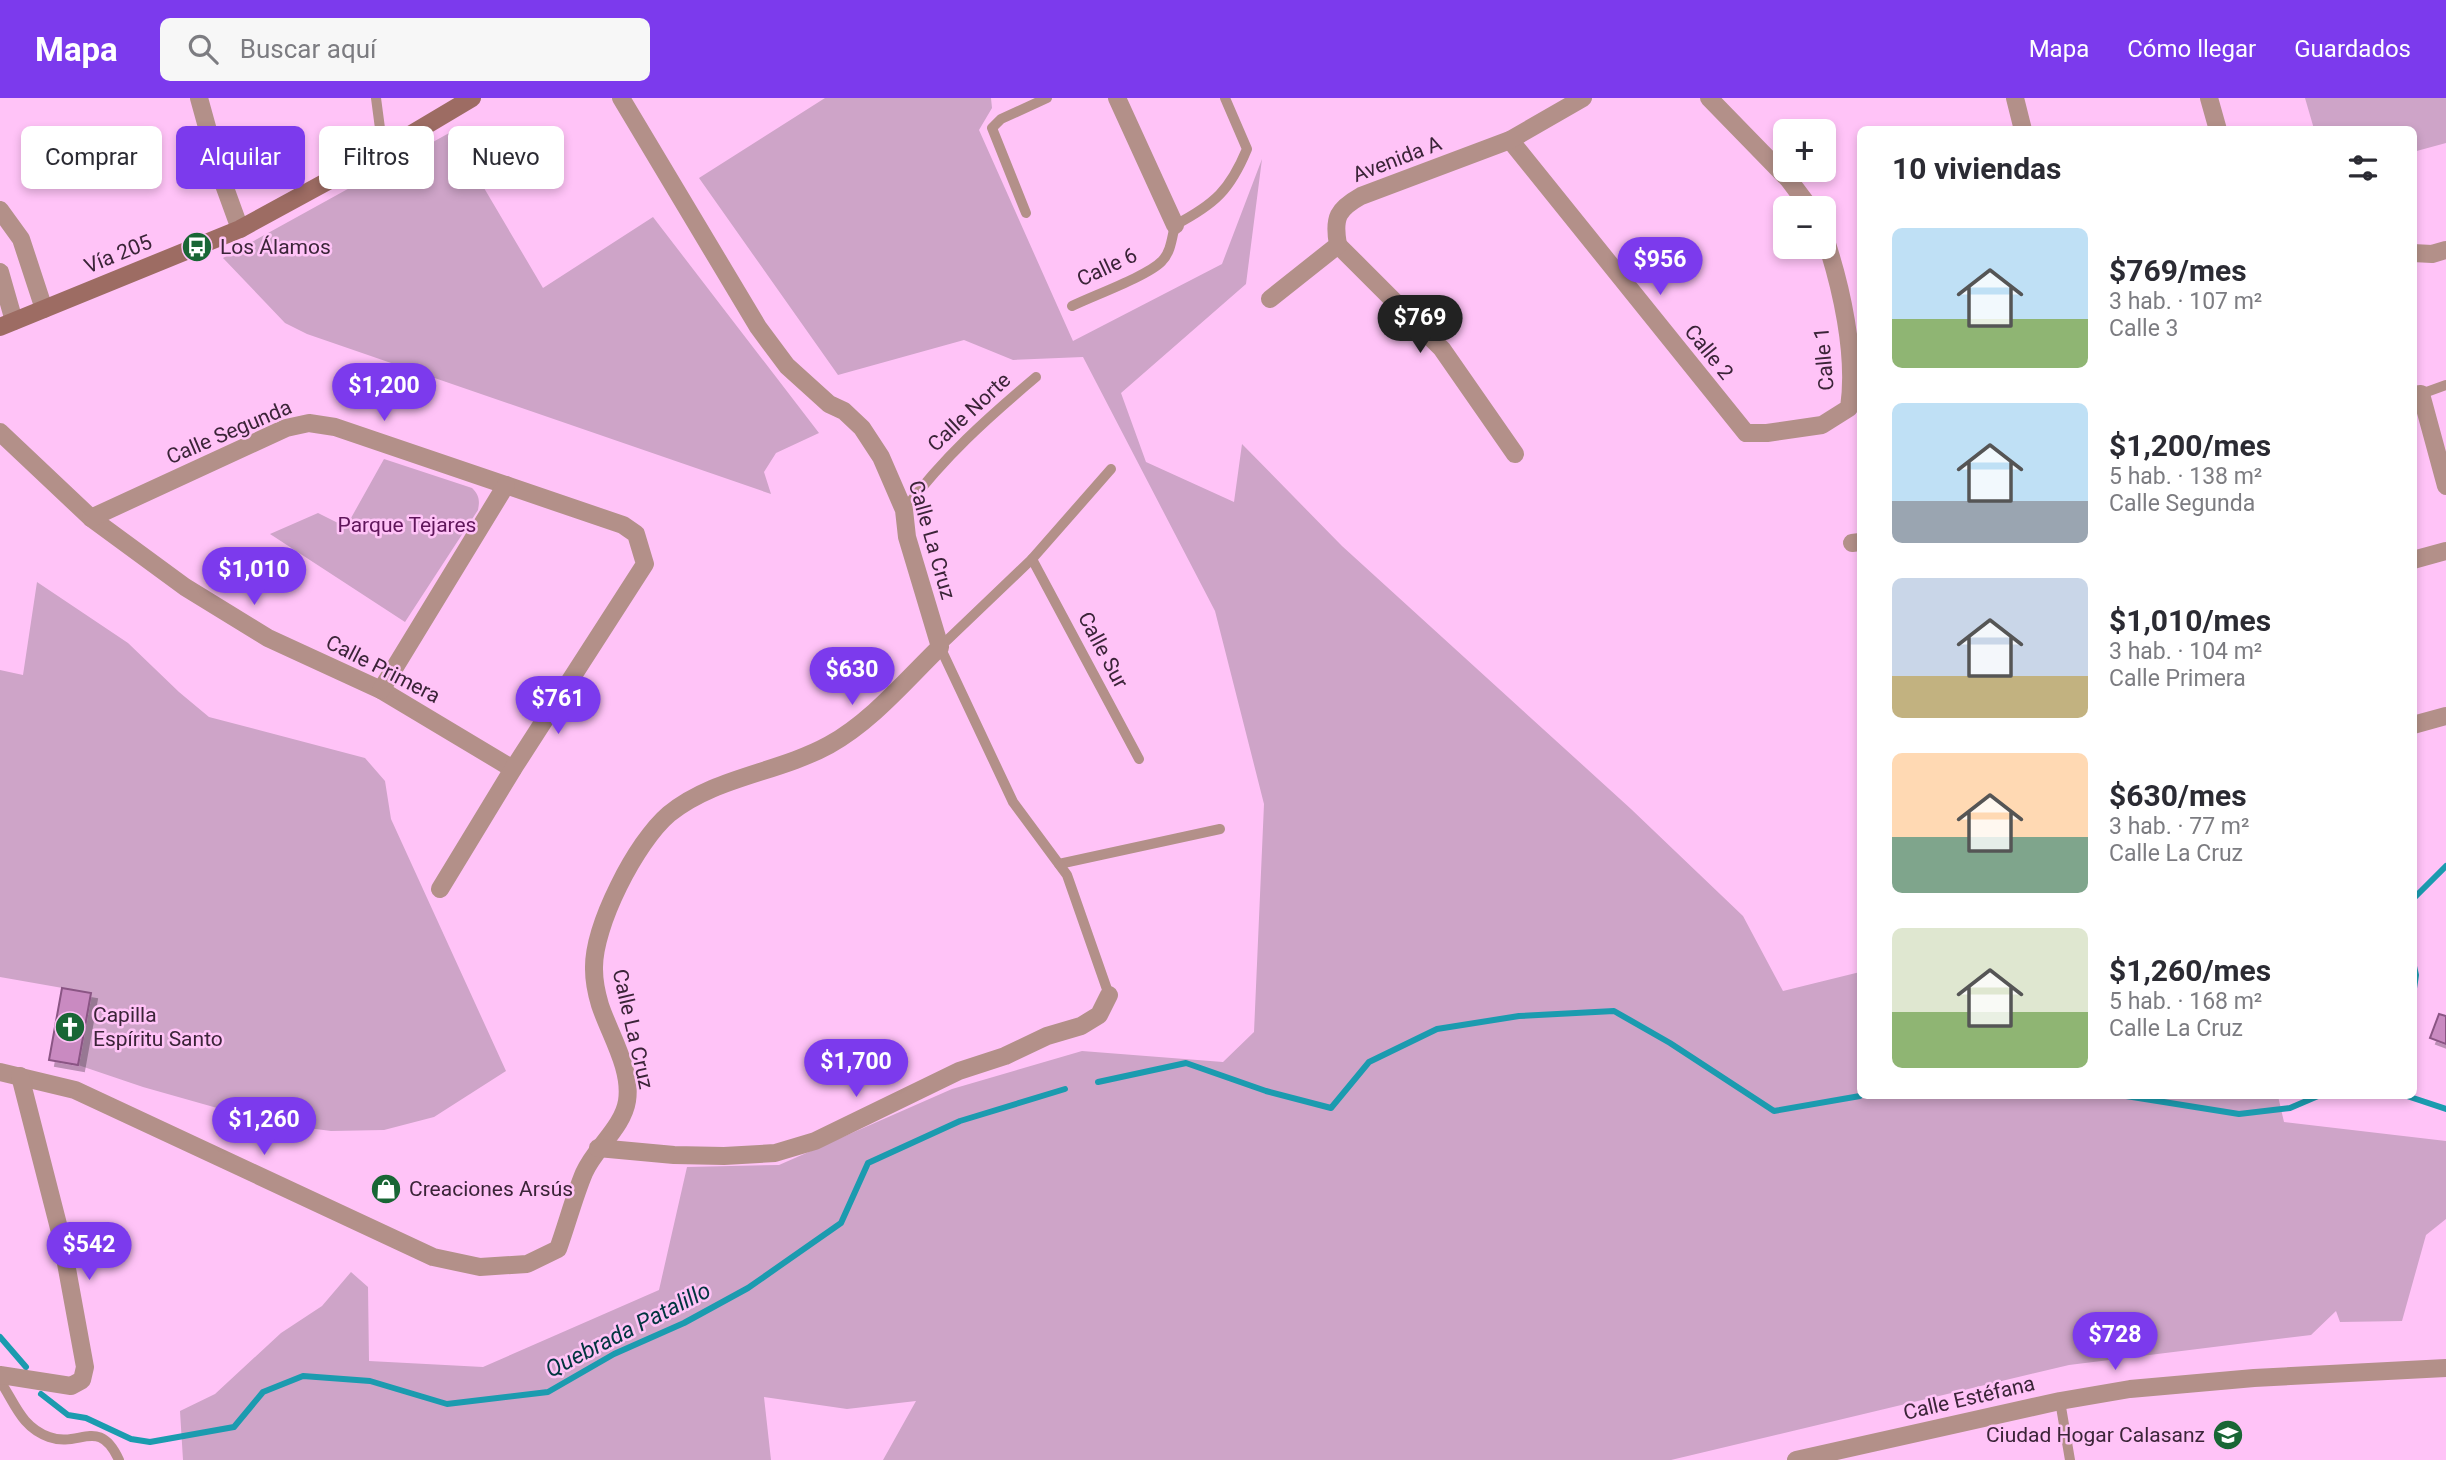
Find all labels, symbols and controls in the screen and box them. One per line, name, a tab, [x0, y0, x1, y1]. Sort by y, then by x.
search box	[160, 18, 650, 81]
text: Mapa	[35, 30, 118, 69]
icon: search	[184, 30, 222, 68]
text: Buscar aquí	[240, 34, 376, 64]
text: Mapa	[2029, 35, 2089, 63]
text: Cómo llegar	[2127, 35, 2256, 63]
text: Guardados	[2294, 35, 2411, 63]
map controls	[1773, 119, 1836, 259]
button: +	[1773, 119, 1836, 182]
chip: Comprar	[21, 126, 162, 189]
chip: Alquilar	[176, 126, 305, 189]
chip: Filtros	[319, 126, 434, 189]
chip: Nuevo	[448, 126, 564, 189]
street label: Avenida A	[1349, 131, 1445, 187]
icon: filters	[2344, 149, 2382, 187]
text: 10 viviendas	[1892, 151, 2062, 186]
button: −	[1773, 196, 1836, 259]
street label: Vía 205	[81, 230, 155, 278]
bus stop icon: Los Álamos	[180, 230, 214, 264]
place label: Los Álamos	[220, 235, 331, 259]
pin: $956	[1619, 238, 1701, 297]
street label: Calle 6	[1073, 243, 1141, 291]
text: $956	[1634, 246, 1686, 273]
text: $769/mes	[2109, 253, 2247, 288]
icon: home	[1948, 256, 2032, 340]
text: 3 hab. · 107 m²	[2109, 288, 2262, 315]
pin: $769	[1379, 296, 1461, 355]
text: $769	[1394, 304, 1446, 331]
text: Calle 3	[2109, 315, 2179, 342]
street label: Calle 2	[1680, 320, 1738, 384]
street label: Calle 1	[1809, 326, 1839, 392]
pin: $1,200	[327, 364, 441, 423]
street label: Calle Norte	[923, 368, 1015, 456]
text: $1,200	[348, 372, 420, 399]
street label: Calle Segunda	[163, 395, 295, 469]
text: $1,200/mes	[2109, 428, 2271, 463]
icon: home	[1948, 431, 2032, 515]
text: 5 hab. · 138 m²	[2109, 463, 2262, 490]
street label: Calle La Cruz	[904, 478, 960, 602]
text: Calle Segunda	[2109, 490, 2255, 517]
park label: Parque Tejares	[338, 513, 476, 537]
pin: $1,010	[197, 547, 311, 607]
text: $1,010	[218, 556, 290, 583]
text: $1,010/mes	[2109, 603, 2271, 638]
icon: home	[1948, 606, 2032, 690]
street label: Calle Sur	[1073, 608, 1133, 692]
street label: Calle Primera	[322, 630, 444, 708]
text: 3 hab. · 104 m²	[2109, 638, 2262, 665]
pin: $630	[811, 648, 893, 707]
text: $630	[826, 656, 878, 683]
text: Calle Primera	[2109, 665, 2246, 692]
pin: $761	[517, 676, 599, 736]
text: $761	[532, 685, 584, 712]
text: $630/mes	[2109, 778, 2247, 813]
icon: home	[1948, 781, 2032, 865]
text: 3 hab. · 77 m²	[2109, 813, 2249, 840]
text: Calle La Cruz	[2109, 840, 2243, 867]
text: $1,260/mes	[2109, 953, 2271, 988]
icon: home	[1948, 956, 2032, 1040]
street label: Calle La Cruz	[608, 967, 658, 1091]
text: 5 hab. · 168 m²	[2109, 988, 2262, 1015]
place label: Capilla Espíritu Santo	[93, 1003, 223, 1051]
church icon: Capilla Espíritu Santo	[53, 1010, 87, 1044]
text: Calle La Cruz	[2109, 1015, 2243, 1042]
pin: $1,700	[799, 1040, 913, 1099]
text: $1,700	[820, 1048, 892, 1075]
pin: $1,260	[207, 1098, 321, 1157]
text: $1,260	[228, 1106, 300, 1133]
shop icon: Creaciones Arsús	[369, 1172, 403, 1206]
place label: Creaciones Arsús	[409, 1177, 573, 1201]
pin: $542	[48, 1222, 130, 1282]
text: $542	[63, 1231, 115, 1258]
water label: Quebrada Patalillo	[541, 1277, 715, 1383]
pin: $728	[2074, 1312, 2156, 1372]
text: $728	[2089, 1321, 2141, 1348]
street label: Calle Estéfana	[1901, 1371, 2037, 1425]
school or university icon: Ciudad Hogar Calasanz	[2211, 1418, 2245, 1452]
place label: Ciudad Hogar Calasanz	[1986, 1423, 2205, 1447]

